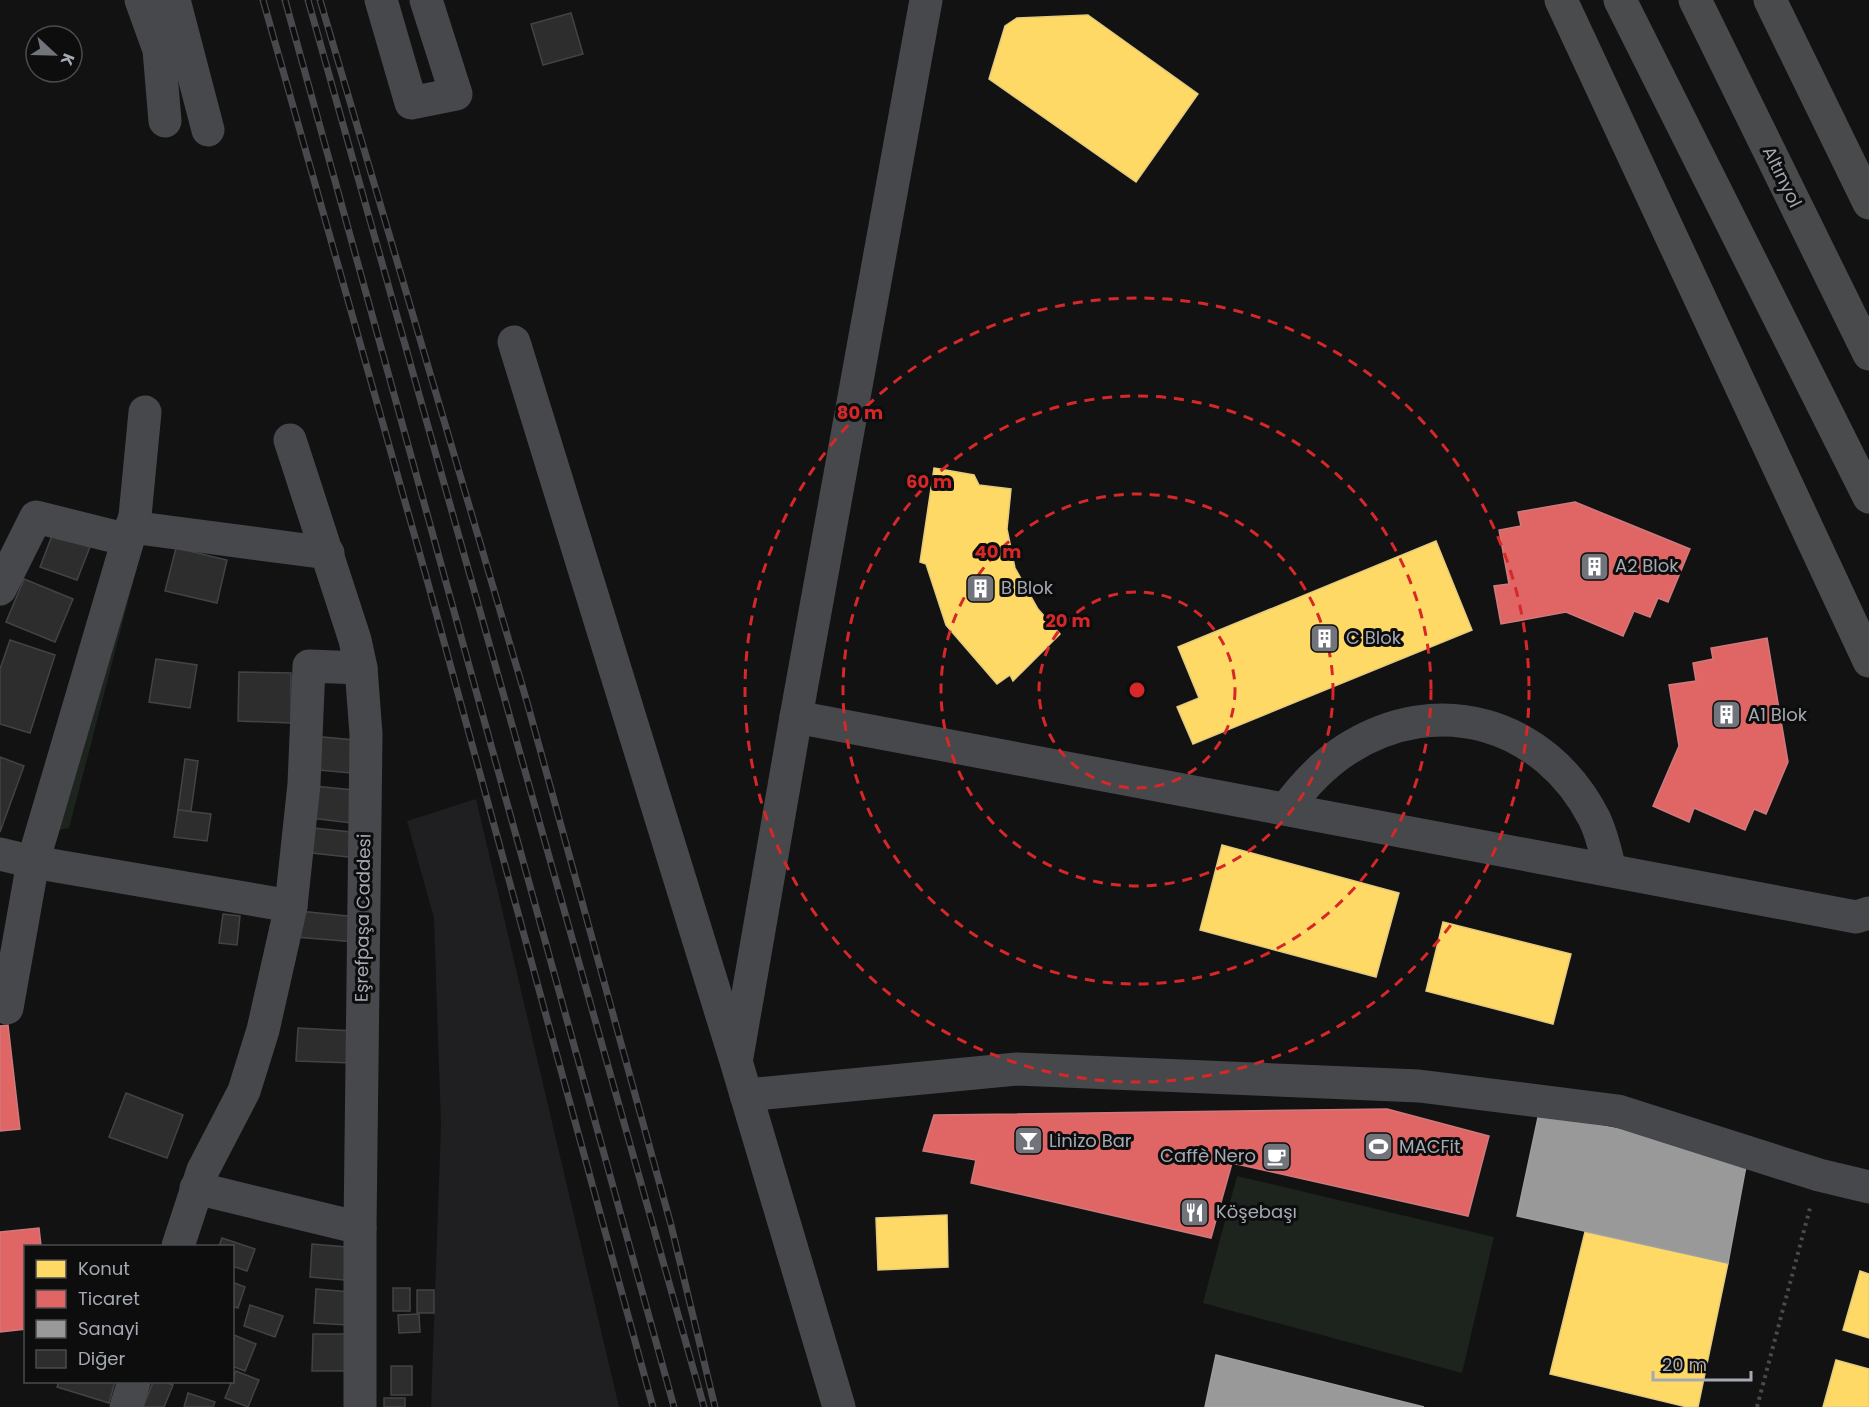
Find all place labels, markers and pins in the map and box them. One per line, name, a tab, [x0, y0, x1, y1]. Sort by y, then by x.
building icon: A2 Blok	[1578, 550, 1610, 582]
place label: A2 Blok	[1615, 553, 1679, 578]
building icon: B Blok	[964, 572, 996, 604]
place label: B Blok	[1001, 575, 1054, 600]
building icon: C Blok	[1309, 622, 1341, 654]
place label: C Blok	[1346, 625, 1402, 650]
centre of rings	[1127, 680, 1147, 700]
building icon: A1 Blok	[1711, 699, 1743, 731]
place label: A1 Blok	[1748, 702, 1808, 727]
bar icon: Linizo Bar	[1012, 1125, 1044, 1157]
place label: Linizo Bar	[1049, 1128, 1132, 1153]
sports icon: MACFit	[1362, 1131, 1394, 1163]
place label: MACFit	[1399, 1134, 1461, 1159]
cafe icon: Caffè Nero	[1261, 1140, 1293, 1172]
place label: Caffè Nero	[1160, 1143, 1256, 1168]
restaurant icon: Köşebaşı	[1179, 1196, 1211, 1228]
place label: Köşebaşı	[1216, 1199, 1297, 1224]

